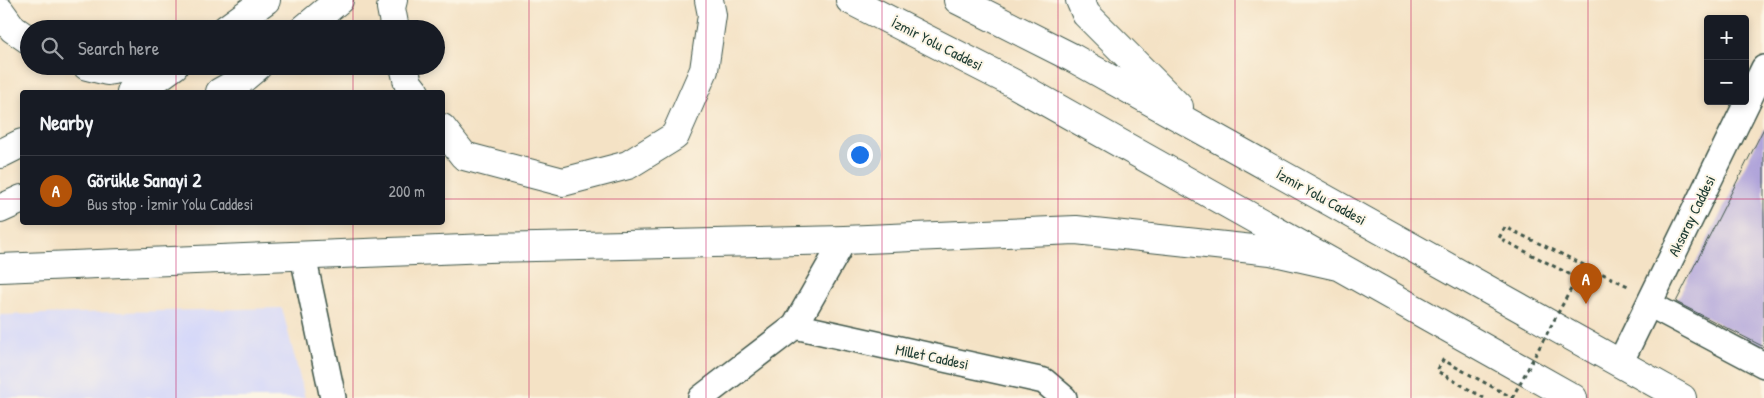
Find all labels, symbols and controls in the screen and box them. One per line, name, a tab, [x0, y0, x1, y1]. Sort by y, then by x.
street label: İzmir Yolu Caddesi	[888, 12, 986, 76]
map controls	[1704, 15, 1749, 105]
button: +	[1704, 15, 1749, 60]
search box	[20, 20, 445, 75]
icon: search	[38, 34, 66, 62]
text: Search here	[78, 35, 159, 61]
button: −	[1704, 60, 1749, 105]
text: Nearby	[40, 108, 93, 137]
your location	[847, 142, 873, 168]
street label: İzmir Yolu Caddesi	[1273, 163, 1370, 230]
text: Görükle Sanayi 2	[87, 167, 201, 193]
street label: Aksaray Caddesi	[1663, 172, 1720, 260]
text: A	[52, 180, 60, 202]
text: 200 m	[389, 180, 425, 202]
text: Bus stop · İzmir Yolu Caddesi	[87, 193, 253, 215]
pin: A	[1570, 263, 1602, 304]
street label: Millet Caddesi	[894, 339, 971, 375]

